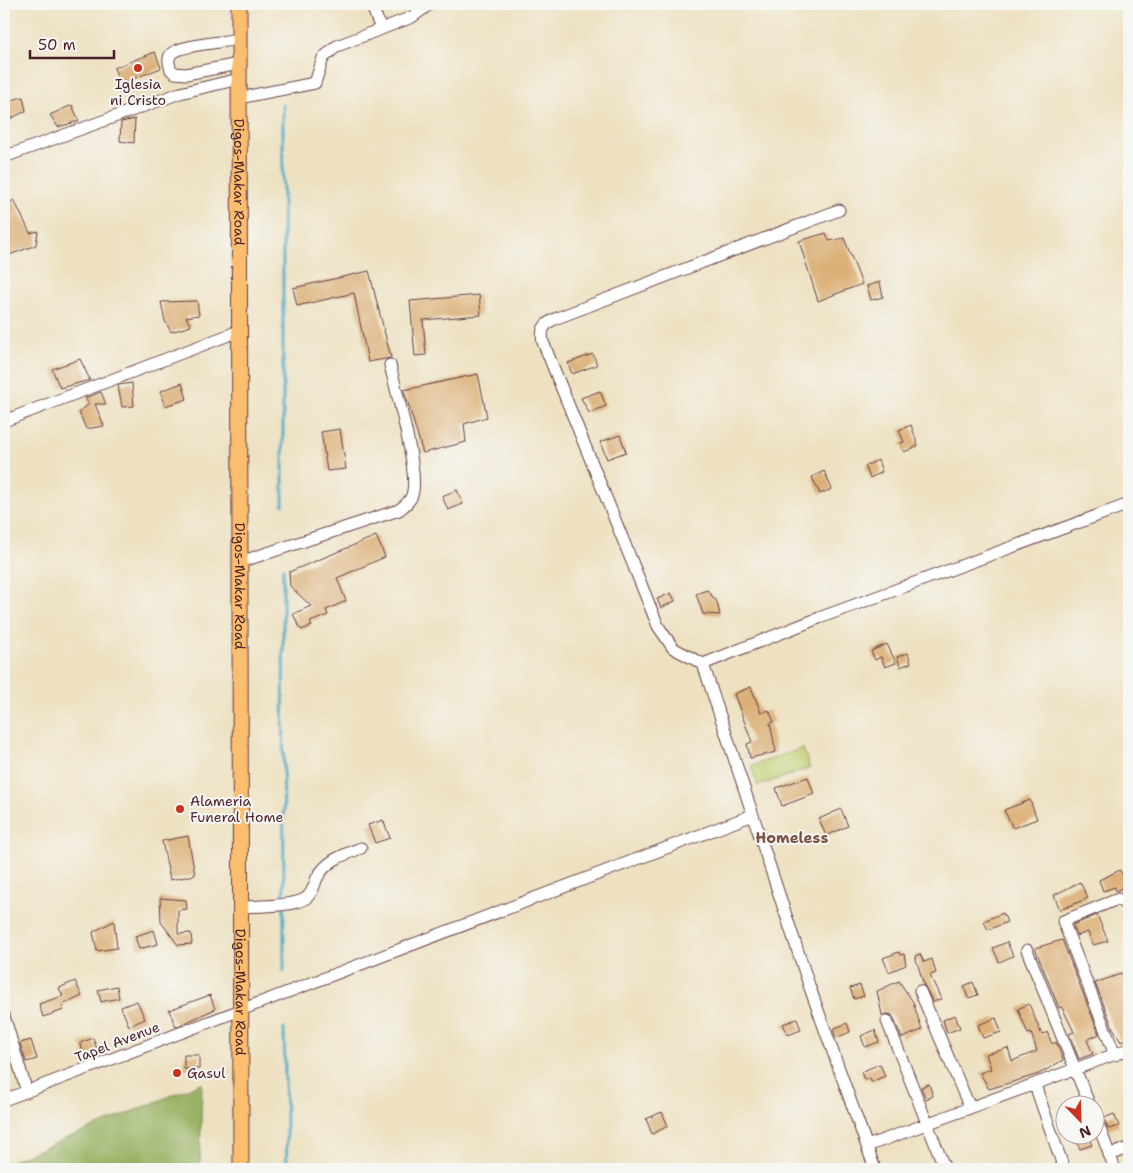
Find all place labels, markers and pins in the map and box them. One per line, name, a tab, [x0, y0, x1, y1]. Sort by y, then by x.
marker: Iglesia ni Cristo	[132, 62, 144, 74]
place label: Iglesia ni Cristo	[110, 75, 166, 109]
place label: Alameria Funeral Home	[190, 792, 283, 826]
marker: Alameria Funeral Home	[174, 803, 186, 815]
place label: Gasul	[187, 1064, 226, 1082]
marker: Gasul	[171, 1067, 183, 1079]

